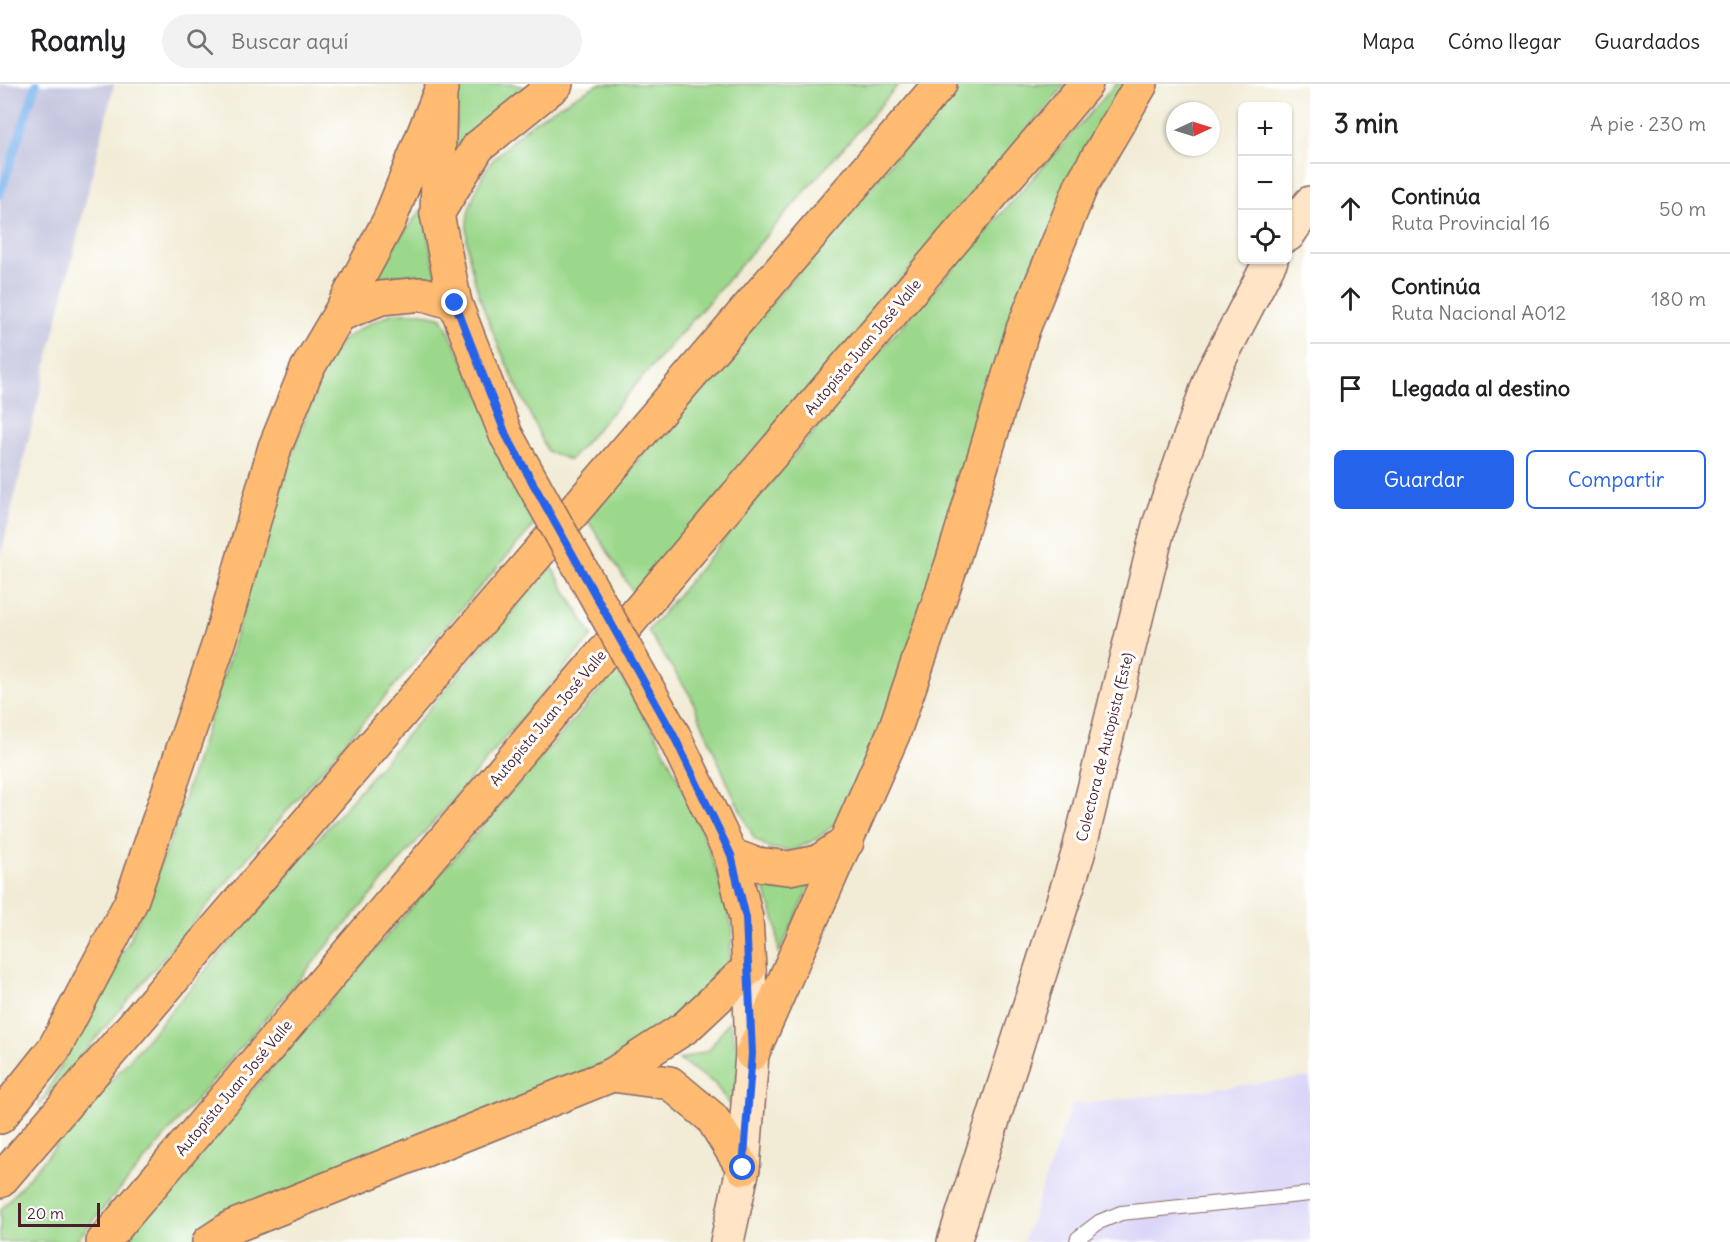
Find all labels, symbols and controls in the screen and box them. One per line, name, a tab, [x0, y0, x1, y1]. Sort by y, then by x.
search box	[162, 14, 582, 68]
text: Roamly	[30, 23, 126, 59]
icon: search	[183, 25, 216, 58]
text: Buscar aquí	[231, 27, 349, 55]
text: Mapa	[1362, 28, 1415, 55]
text: Cómo llegar	[1448, 28, 1561, 55]
text: Guardados	[1594, 28, 1700, 55]
north arrow	[1166, 102, 1220, 156]
map controls	[1238, 102, 1292, 264]
button: +	[1238, 102, 1292, 156]
text: 3 min	[1334, 107, 1399, 140]
text: A pie · 230 m	[1590, 111, 1706, 136]
button: −	[1238, 156, 1292, 210]
text: Continúa	[1391, 182, 1480, 210]
icon: ahead	[1334, 192, 1367, 225]
text: 50 m	[1659, 196, 1706, 221]
button: locate	[1238, 210, 1292, 264]
text: Ruta Provincial 16	[1391, 210, 1550, 235]
text: Continúa	[1391, 272, 1480, 300]
street label: Autopista Juan José Valle	[800, 275, 925, 418]
icon: ahead	[1334, 282, 1367, 315]
text: 180 m	[1651, 286, 1706, 311]
route end	[441, 289, 467, 315]
text: Ruta Nacional A012	[1391, 300, 1566, 325]
icon: arrive	[1334, 372, 1367, 405]
text: Llegada al destino	[1391, 374, 1570, 402]
button: Guardar	[1334, 450, 1514, 509]
button: Compartir	[1526, 450, 1706, 509]
street label: Autopista Juan José Valle	[485, 646, 610, 789]
street label: Colectora de Autopista (Este)	[1072, 650, 1137, 843]
street label: Autopista Juan José Valle	[171, 1016, 296, 1159]
route start	[729, 1154, 755, 1180]
scale bar	[18, 1200, 100, 1228]
text: 20 m	[27, 1203, 64, 1223]

